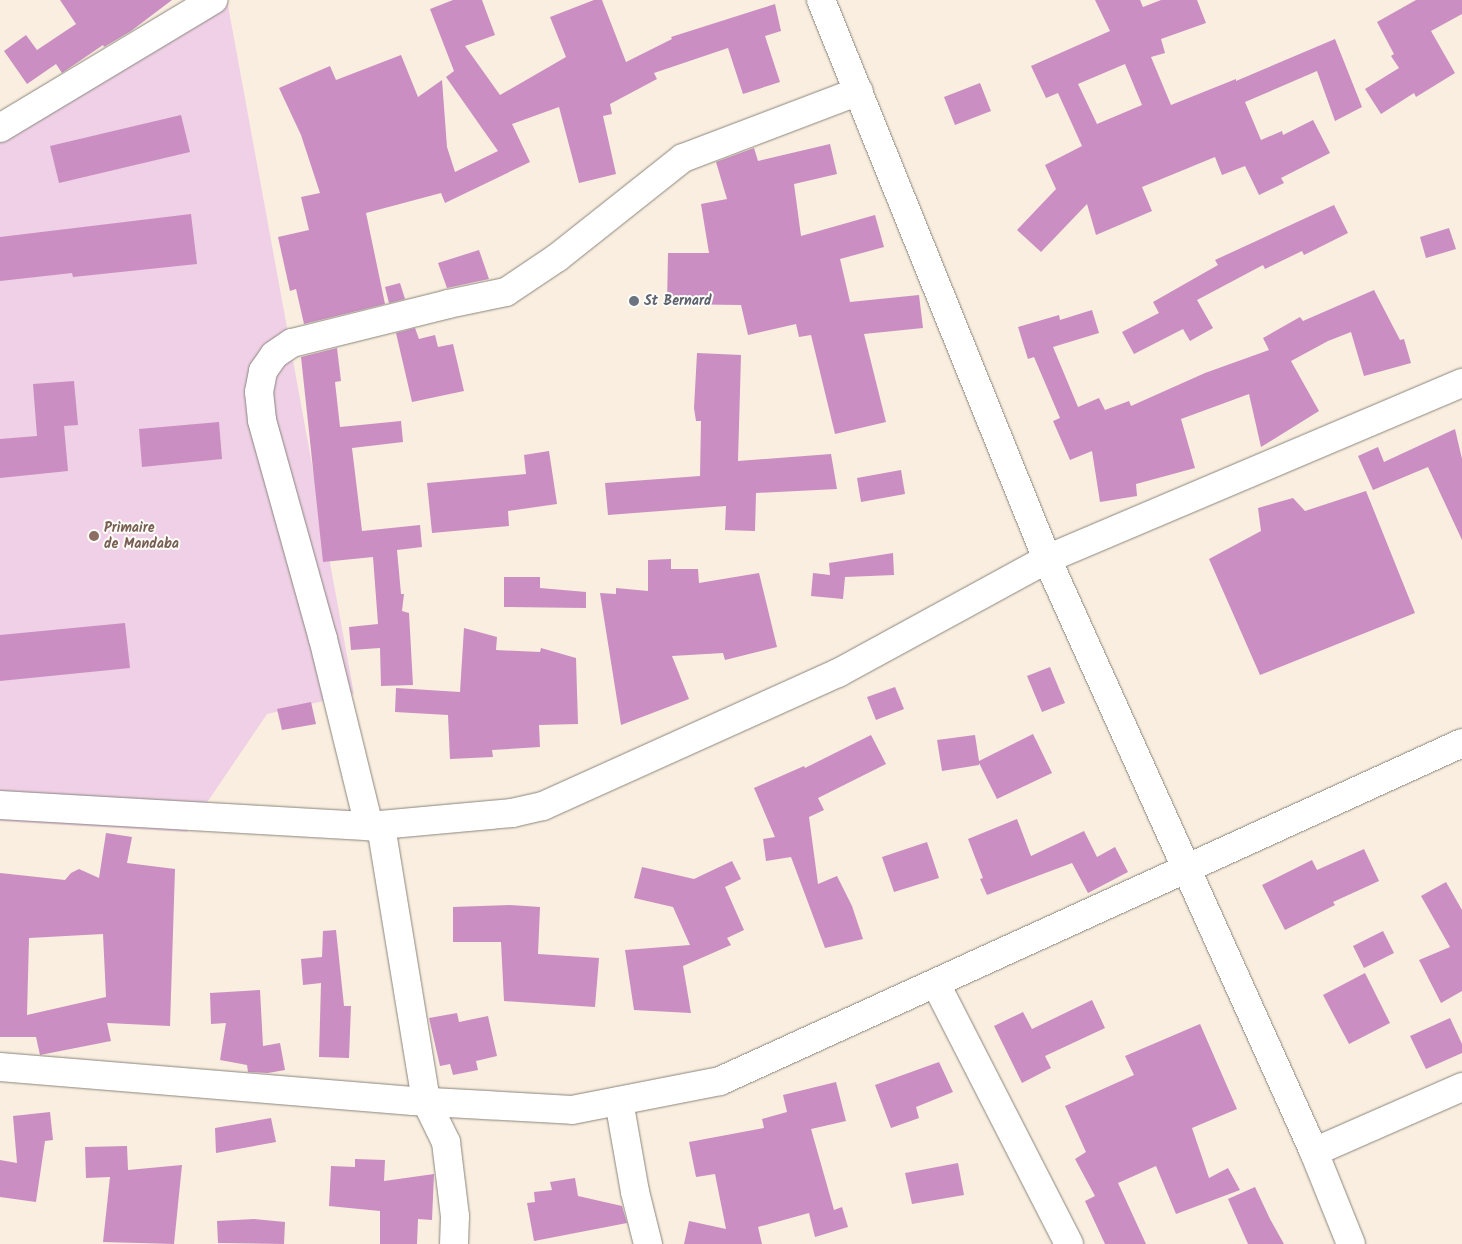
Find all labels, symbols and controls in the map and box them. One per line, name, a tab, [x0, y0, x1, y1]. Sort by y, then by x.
place label: St Bernard	[644, 293, 712, 309]
marker: St Bernard	[628, 295, 640, 307]
place label: Primaire de Mandaba	[104, 520, 179, 552]
marker: Primaire de Mandaba	[88, 530, 100, 542]

